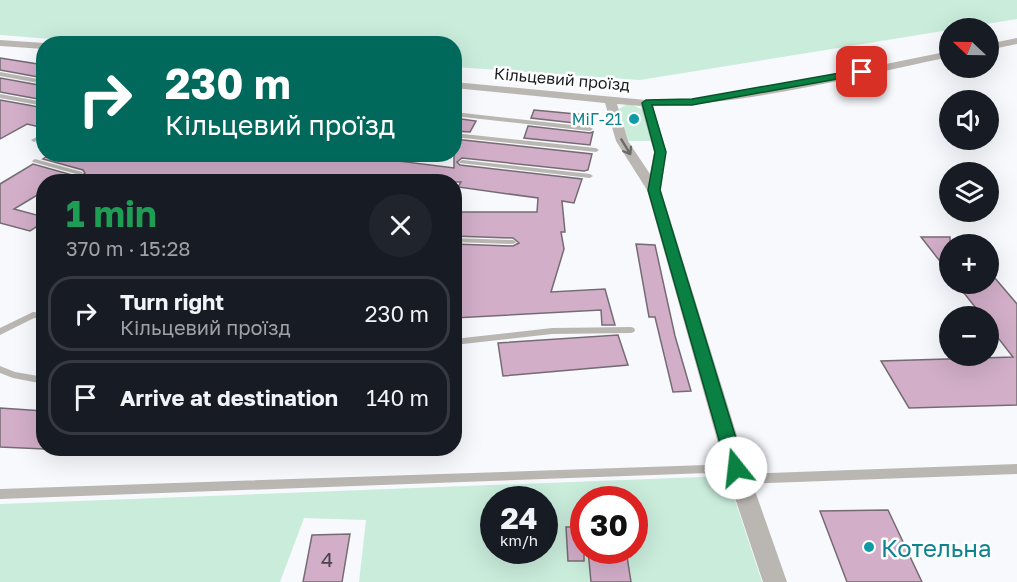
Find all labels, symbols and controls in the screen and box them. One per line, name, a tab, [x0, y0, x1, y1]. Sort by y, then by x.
north arrow	[939, 18, 999, 78]
map controls	[939, 18, 999, 366]
pin	[836, 46, 887, 97]
icon: arrive	[845, 55, 878, 88]
text: 230 m	[165, 58, 291, 108]
icon: right	[66, 60, 144, 138]
street label: Кільцевий проїзд	[493, 63, 631, 95]
button: sound	[939, 90, 999, 150]
text: Кільцевий проїзд	[165, 109, 395, 141]
place label: МіГ-21	[572, 109, 622, 129]
marker: МіГ-21	[627, 112, 641, 126]
one-way arrow	[621, 138, 633, 155]
button: layers	[939, 162, 999, 222]
text: 1 min	[66, 192, 157, 235]
button: close	[369, 194, 432, 257]
button: +	[939, 234, 999, 294]
text: 370 m · 15:28	[66, 236, 191, 260]
text: Turn right	[120, 288, 224, 315]
icon: right	[69, 297, 102, 330]
text: 230 m	[365, 300, 429, 327]
button: −	[939, 306, 999, 366]
text: Кільцевий проїзд	[120, 315, 291, 339]
icon: arrive	[69, 381, 102, 414]
text: Arrive at destination	[120, 384, 338, 411]
text: 140 m	[366, 384, 429, 411]
position arrow	[704, 436, 768, 500]
speed limit sign: 30	[570, 486, 648, 564]
text: 24	[500, 500, 538, 536]
text: km/h	[500, 531, 538, 549]
place label: Котельна	[881, 533, 992, 562]
marker: Котельна	[862, 540, 876, 554]
house number: 4	[321, 547, 333, 571]

